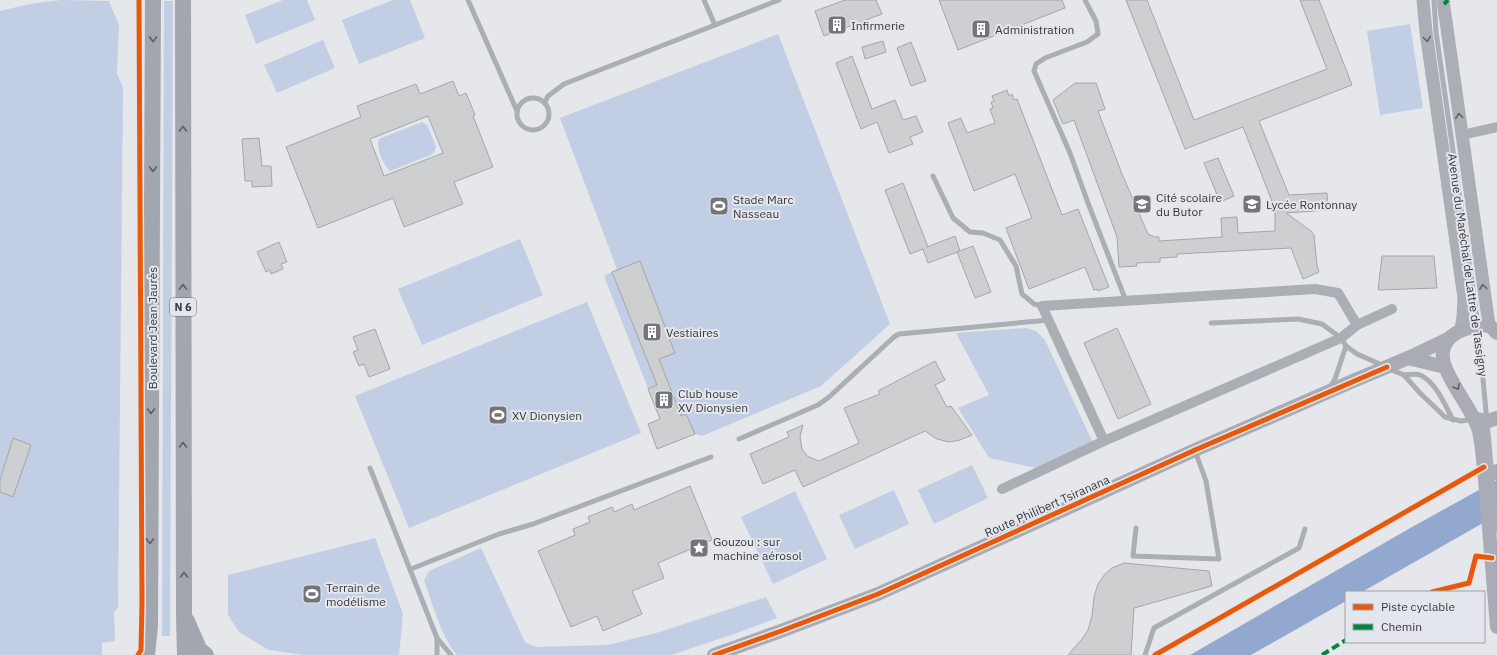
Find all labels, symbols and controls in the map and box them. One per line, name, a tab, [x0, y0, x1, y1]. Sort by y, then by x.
building icon: Infirmerie	[826, 14, 848, 36]
place label: Infirmerie	[851, 18, 905, 33]
building icon: Administration	[970, 18, 992, 40]
place label: Administration	[995, 22, 1074, 37]
one-way arrow	[149, 36, 157, 42]
one-way arrow	[1422, 36, 1431, 42]
one-way arrow	[1455, 113, 1464, 119]
one-way arrow	[179, 126, 187, 132]
street label: Avenue du Maréchal de Lattre de Tassigny	[1445, 152, 1491, 378]
one-way arrow	[148, 166, 157, 172]
place label: Cité scolaire du Butor	[1156, 190, 1223, 219]
place label: Stade Marc Nasseau	[733, 192, 794, 221]
school or university icon: Cité scolaire du Butor	[1131, 193, 1153, 215]
school or university icon: Lycée Rontonnay	[1241, 193, 1263, 215]
sports icon: Stade Marc Nasseau	[708, 195, 730, 217]
place label: Lycée Rontonnay	[1266, 197, 1357, 212]
street label: Boulevard Jean Jaurès	[145, 267, 160, 389]
one-way arrow	[1479, 283, 1488, 290]
one-way arrow	[179, 284, 187, 290]
road number: N 6	[170, 298, 196, 316]
building icon: Vestiaires	[641, 321, 663, 343]
place label: Vestiaires	[666, 325, 719, 340]
one-way arrow	[1452, 383, 1459, 390]
place label: Club house XV Dionysien	[678, 386, 748, 415]
building icon: Club house XV Dionysien	[653, 389, 675, 411]
sports icon: XV Dionysien	[487, 404, 509, 426]
one-way arrow	[147, 408, 155, 414]
place label: XV Dionysien	[512, 408, 582, 423]
one-way arrow	[179, 442, 187, 448]
street label: Route Philibert Tsiranana	[982, 471, 1112, 540]
place label: Gouzou : sur machine aérosol	[713, 534, 802, 563]
place icon: Gouzou : sur machine aérosol	[688, 537, 710, 559]
one-way arrow	[146, 538, 154, 544]
one-way arrow	[180, 572, 188, 578]
place label: Terrain de modélisme	[326, 580, 386, 609]
sports icon: Terrain de modélisme	[301, 583, 323, 605]
legend	[1345, 591, 1485, 643]
text: Piste cyclable	[1381, 599, 1456, 614]
text: Chemin	[1381, 619, 1422, 634]

